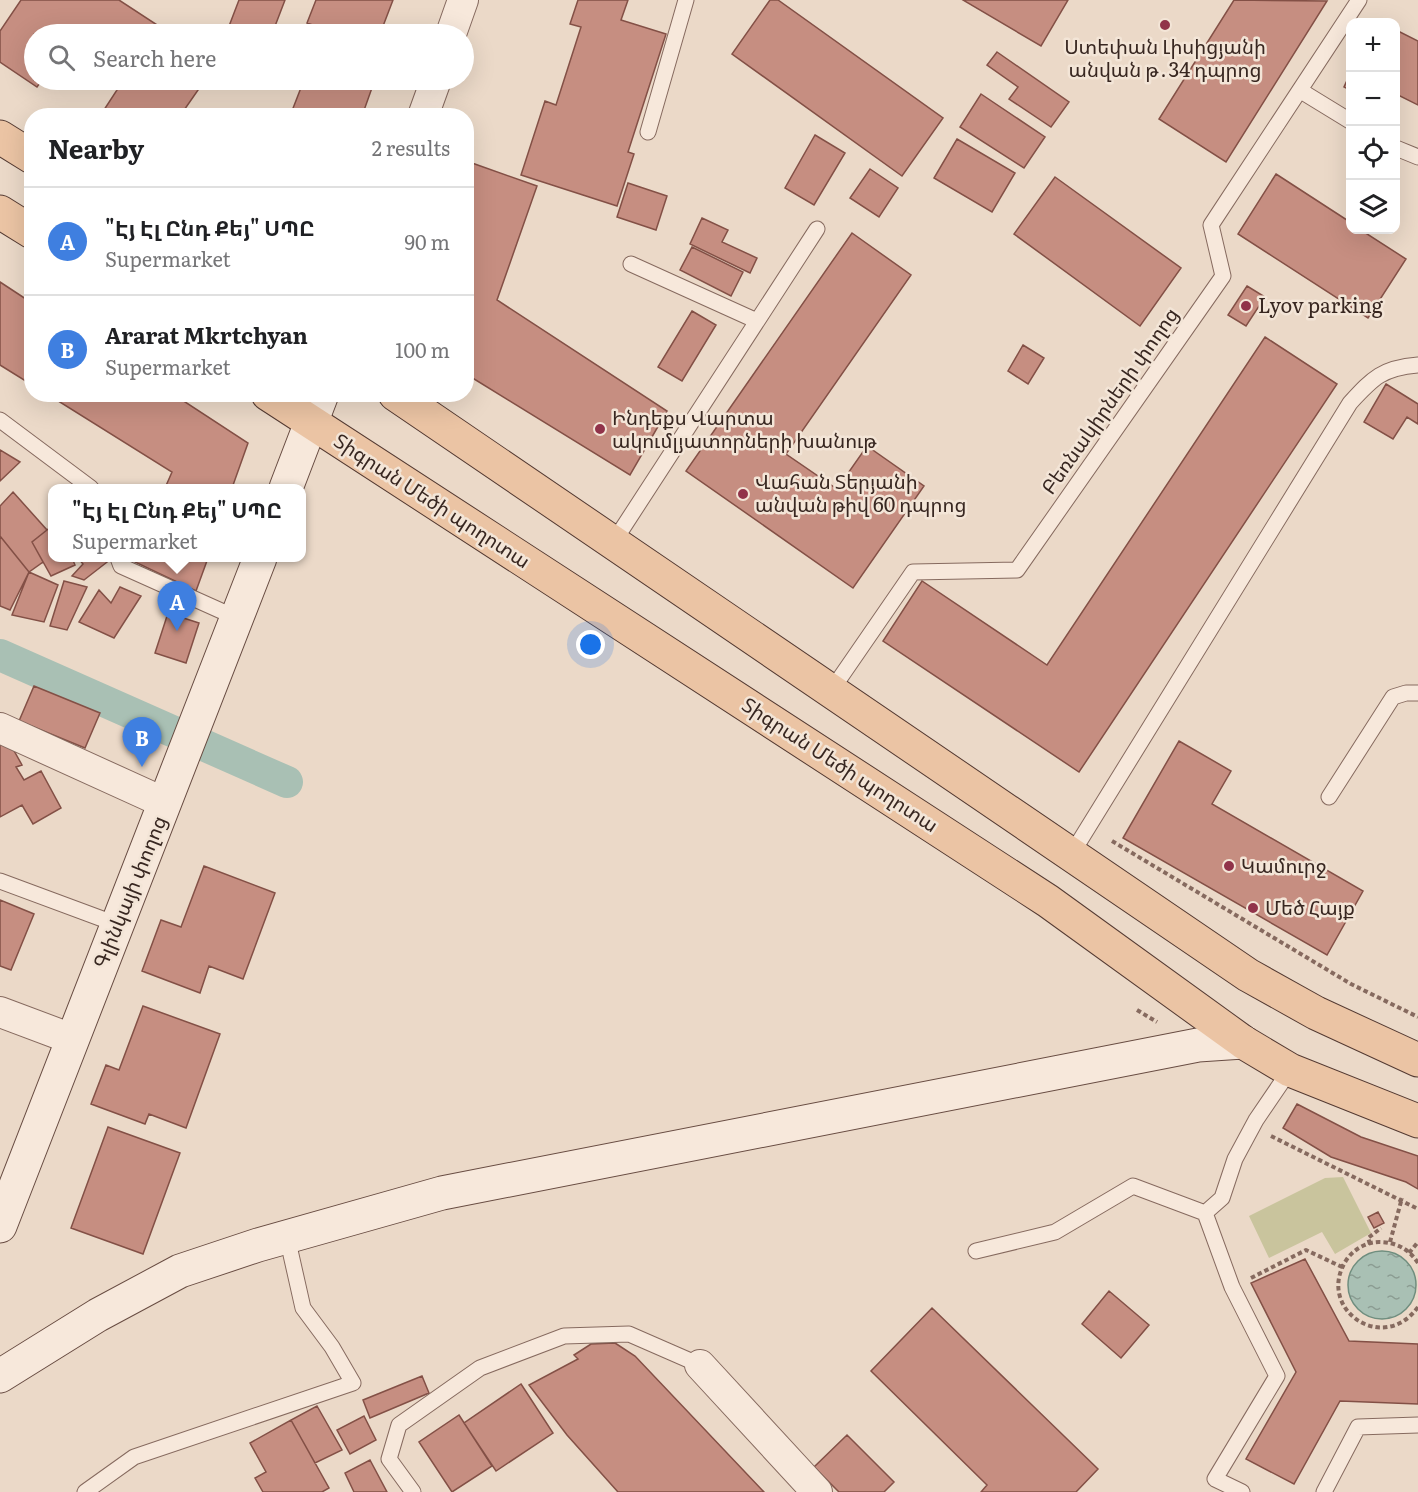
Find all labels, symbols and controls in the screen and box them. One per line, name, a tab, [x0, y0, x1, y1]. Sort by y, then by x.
marker: Ստեփան Լիսիցյանի անվան թ․34 դպրոց	[1158, 18, 1172, 32]
map controls	[1346, 18, 1400, 234]
button: +	[1346, 18, 1400, 72]
search box	[24, 24, 474, 90]
place label: Ստեփան Լիսիցյանի անվան թ․34 դպրոց	[1064, 30, 1266, 83]
icon: search	[45, 41, 78, 74]
text: Search here	[93, 41, 216, 74]
button: −	[1346, 72, 1400, 126]
button: locate	[1346, 126, 1400, 180]
text: Nearby	[48, 128, 144, 167]
text: 2 results	[372, 132, 450, 162]
button: layers	[1346, 180, 1400, 234]
text: "Էյ Էլ Ընդ Քեյ" ՍՊԸ	[105, 210, 315, 243]
text: A	[60, 226, 75, 256]
text: 90 m	[405, 226, 450, 256]
text: Supermarket	[105, 243, 231, 273]
place label: Lyov parking	[1258, 289, 1384, 319]
marker: Lyov parking	[1239, 299, 1253, 313]
street label: Բեռնակիրների փողոց	[1032, 300, 1184, 499]
text: Ararat Mkrtchyan	[105, 318, 308, 351]
text: B	[61, 334, 74, 364]
text: 100 m	[395, 334, 450, 364]
text: Supermarket	[105, 351, 231, 381]
place label: Ինդեքս Վարտա ակումլյատորների խանութ	[612, 401, 877, 454]
marker: Ինդեքս Վարտա ակումլյատորների խանութ	[593, 422, 607, 436]
street label: Տիգրան Մեծի պողոտա	[329, 424, 537, 574]
place label: Վահան Տերյանի անվան թիվ 60 դպրոց	[755, 465, 966, 518]
popup	[48, 484, 306, 562]
marker: Վահան Տերյանի անվան թիվ 60 դպրոց	[736, 487, 750, 501]
text: "Էյ Էլ Ընդ Քեյ" ՍՊԸ	[72, 492, 282, 525]
text: Supermarket	[72, 525, 198, 555]
pin: A	[158, 582, 196, 631]
your location	[576, 630, 605, 659]
street label: Տիգրան Մեծի պողոտա	[737, 688, 945, 838]
pin: B	[122, 718, 162, 767]
street label: Գլինկայի փողոց	[84, 810, 172, 972]
place label: Կամուրջ	[1241, 849, 1326, 879]
marker: Կամուրջ	[1222, 859, 1236, 873]
place label: Մեծ Հայք	[1265, 891, 1355, 921]
marker: Մեծ Հայք	[1246, 901, 1260, 915]

